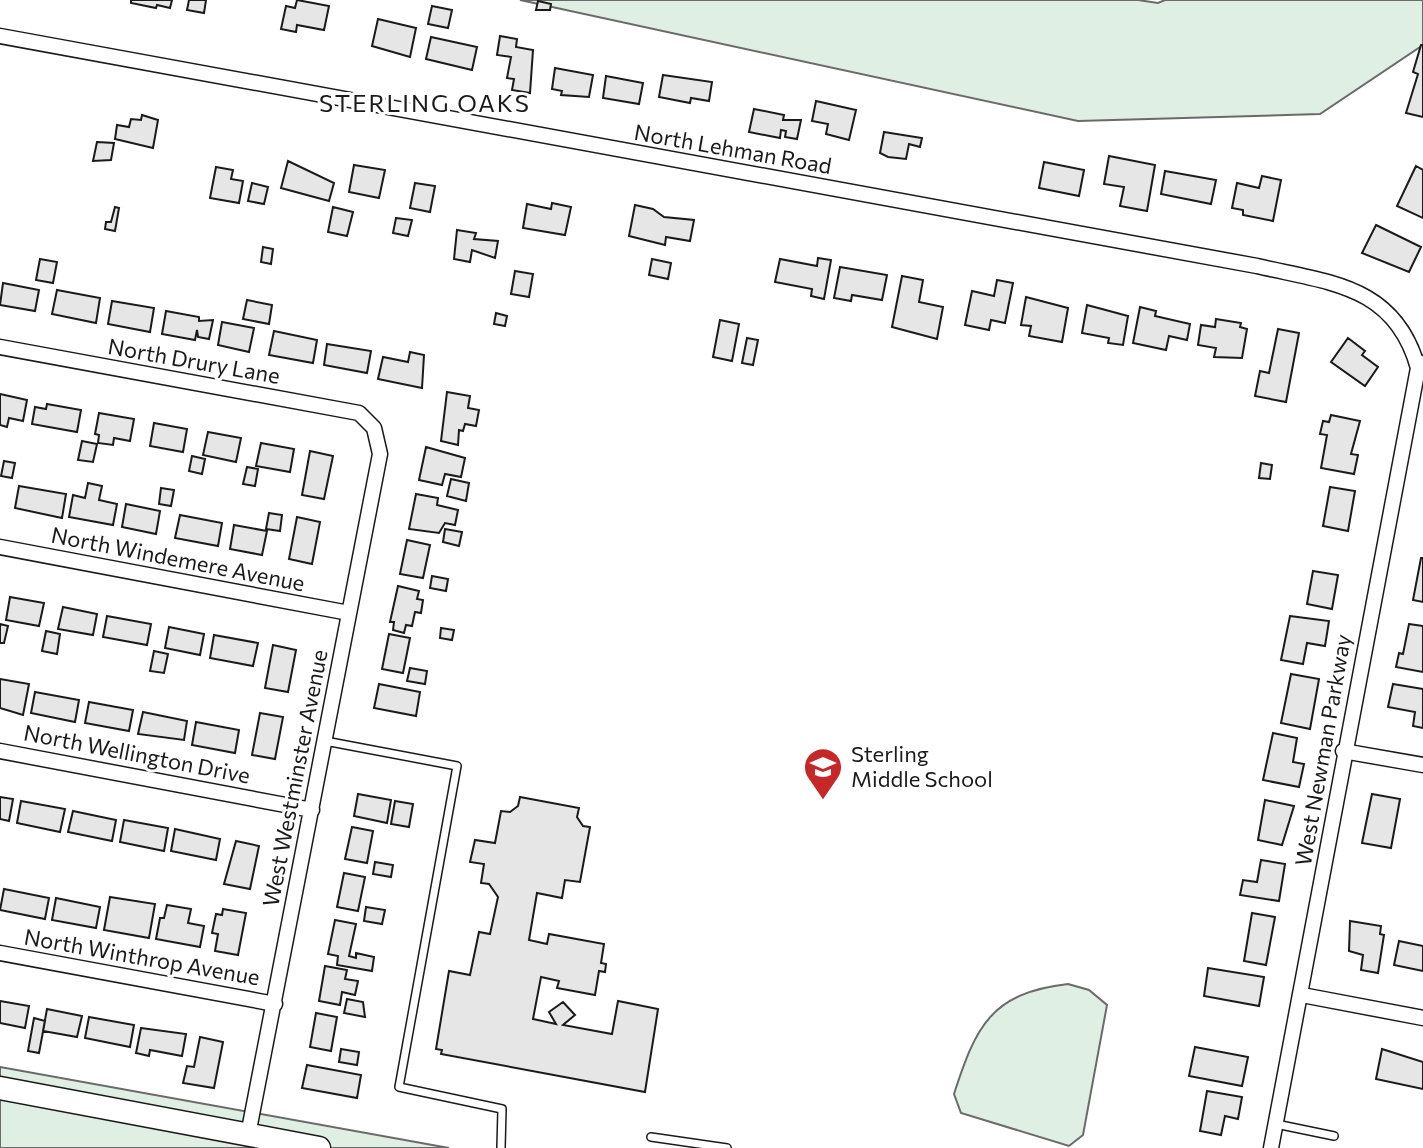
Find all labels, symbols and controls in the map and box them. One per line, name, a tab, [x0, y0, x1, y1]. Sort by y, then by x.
district label: STERLING OAKS	[319, 88, 531, 117]
street label: North Lehman Road	[632, 118, 834, 179]
street label: North Drury Lane	[106, 332, 282, 389]
street label: North Windemere Avenue	[49, 521, 307, 596]
street label: West Newman Parkway	[1289, 632, 1356, 868]
street label: West Westminster Avenue	[256, 647, 333, 909]
street label: North Wellington Drive	[22, 718, 253, 789]
place label: Sterling Middle School	[851, 740, 993, 792]
school or university icon: Sterling Middle School	[802, 746, 844, 801]
street label: North Winthrop Avenue	[22, 922, 262, 991]

